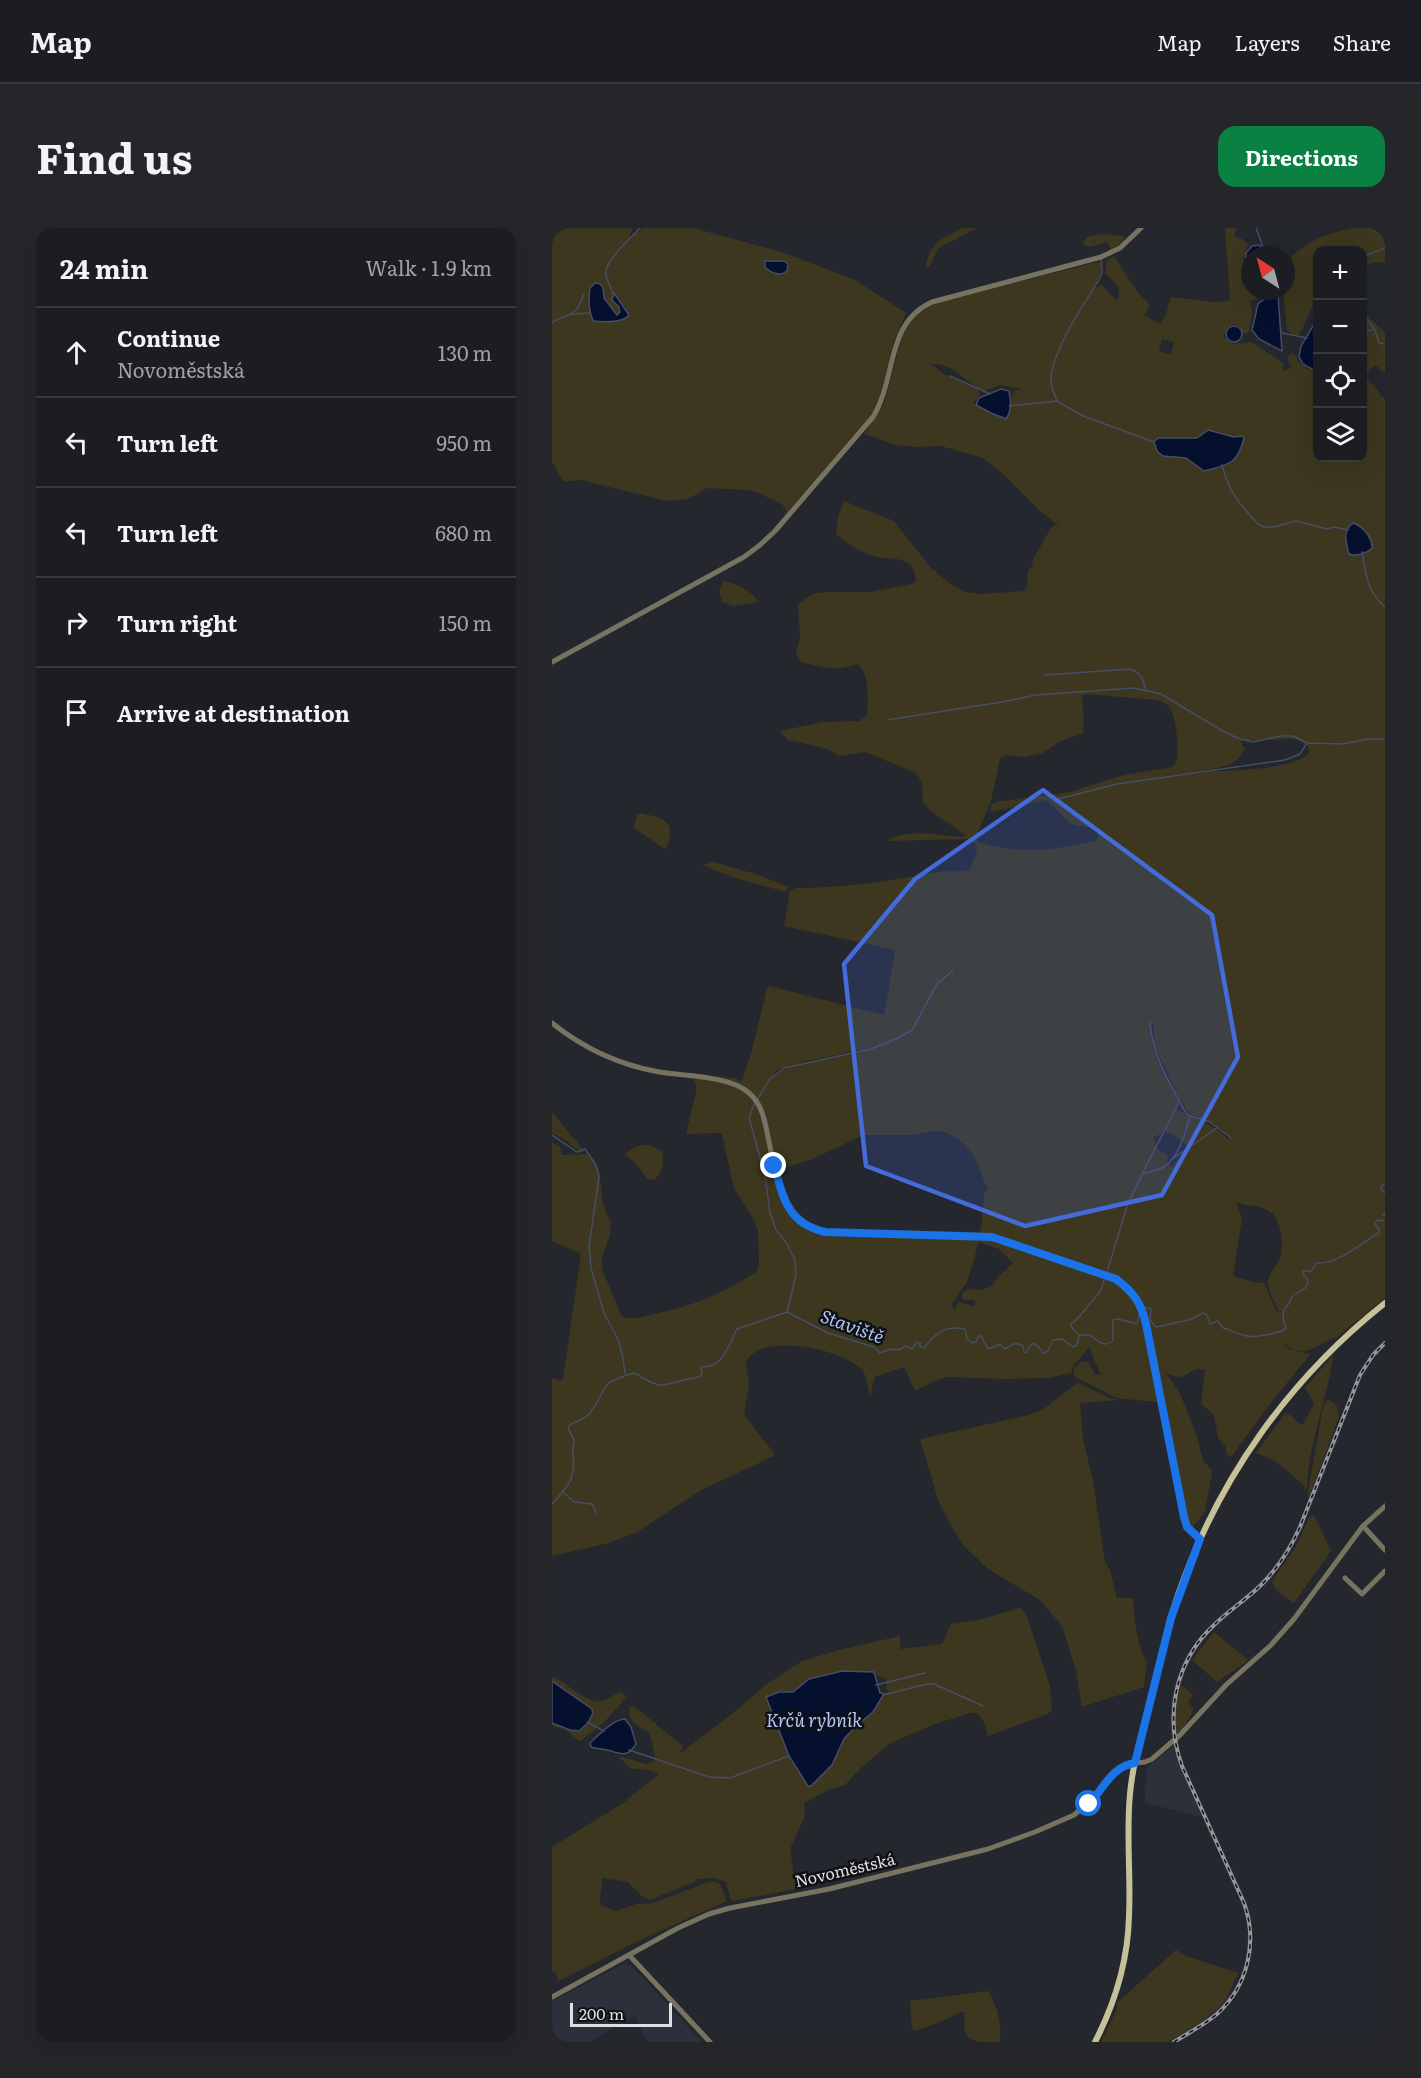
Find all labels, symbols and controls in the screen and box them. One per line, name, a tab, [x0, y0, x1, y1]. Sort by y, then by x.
text: Map	[30, 20, 92, 62]
text: Map	[1157, 26, 1202, 57]
text: Layers	[1235, 26, 1300, 57]
text: Share	[1333, 26, 1391, 57]
text: Find us	[36, 125, 193, 187]
button: Directions	[1218, 126, 1385, 187]
north arrow	[1241, 246, 1295, 300]
map controls	[1313, 246, 1367, 462]
button: +	[1313, 246, 1367, 300]
text: 24 min	[60, 248, 148, 287]
text: Walk · 1.9 km	[365, 252, 492, 282]
button: −	[1313, 300, 1367, 354]
text: Continue	[117, 321, 220, 354]
icon: ahead	[60, 336, 93, 369]
text: 130 m	[438, 337, 492, 367]
text: Novoměstská	[117, 354, 245, 384]
button: locate	[1313, 354, 1367, 408]
button: layers	[1313, 408, 1367, 462]
icon: left	[60, 426, 93, 459]
text: Turn left	[117, 426, 218, 459]
text: 950 m	[436, 427, 492, 457]
icon: left	[60, 516, 93, 549]
text: Turn left	[117, 516, 218, 549]
text: 680 m	[435, 517, 492, 547]
icon: right	[60, 606, 93, 639]
text: Turn right	[117, 606, 237, 639]
text: 150 m	[439, 607, 492, 637]
icon: arrive	[60, 696, 93, 729]
text: Arrive at destination	[117, 696, 350, 729]
route end	[760, 1152, 786, 1178]
water label: Staviště	[817, 1302, 888, 1349]
water label: Krčů rybník	[766, 1706, 862, 1733]
route start	[1075, 1790, 1101, 1816]
street label: Novoměstská	[792, 1846, 898, 1892]
scale bar	[570, 2000, 672, 2028]
text: 200 m	[579, 2001, 624, 2025]

